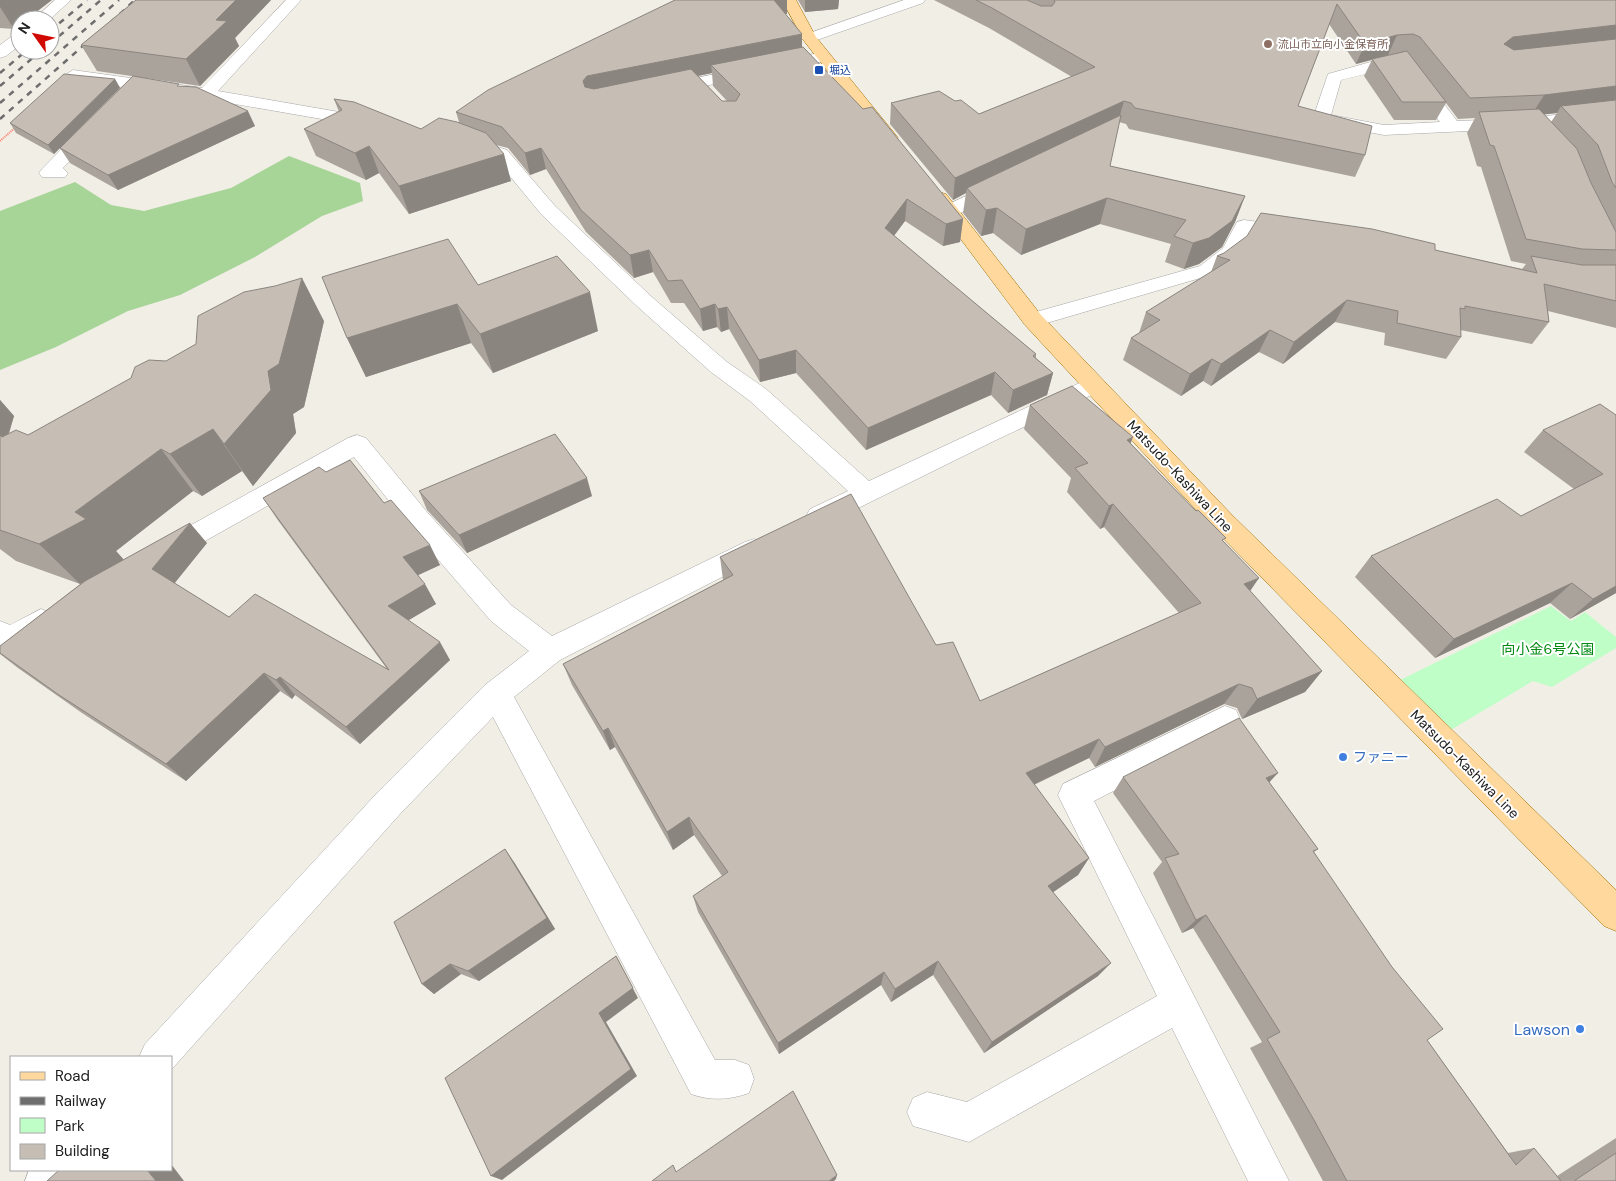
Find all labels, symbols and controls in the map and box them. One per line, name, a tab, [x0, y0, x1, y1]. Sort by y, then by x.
north arrow	[10, 10, 60, 60]
text: N	[14, 19, 34, 37]
place label: 流山市立向小金保育所	[1278, 37, 1389, 51]
marker: 流山市立向小金保育所	[1262, 38, 1274, 50]
place label: 堀込	[829, 63, 851, 77]
marker: 堀込	[813, 64, 825, 76]
street label: Matsudo-Kashiwa Line	[1123, 416, 1237, 536]
park label: 向小金6号公園	[1502, 640, 1594, 658]
street label: Matsudo-Kashiwa Line	[1407, 706, 1523, 822]
place label: ファニー	[1353, 748, 1409, 766]
marker: ファニー	[1337, 751, 1349, 763]
place label: Lawson	[1514, 1019, 1570, 1040]
marker: Lawson	[1574, 1023, 1586, 1035]
legend	[10, 1056, 172, 1171]
text: Road	[55, 1066, 90, 1086]
text: Railway	[55, 1091, 107, 1111]
text: Park	[55, 1116, 85, 1136]
text: Building	[55, 1141, 110, 1161]

